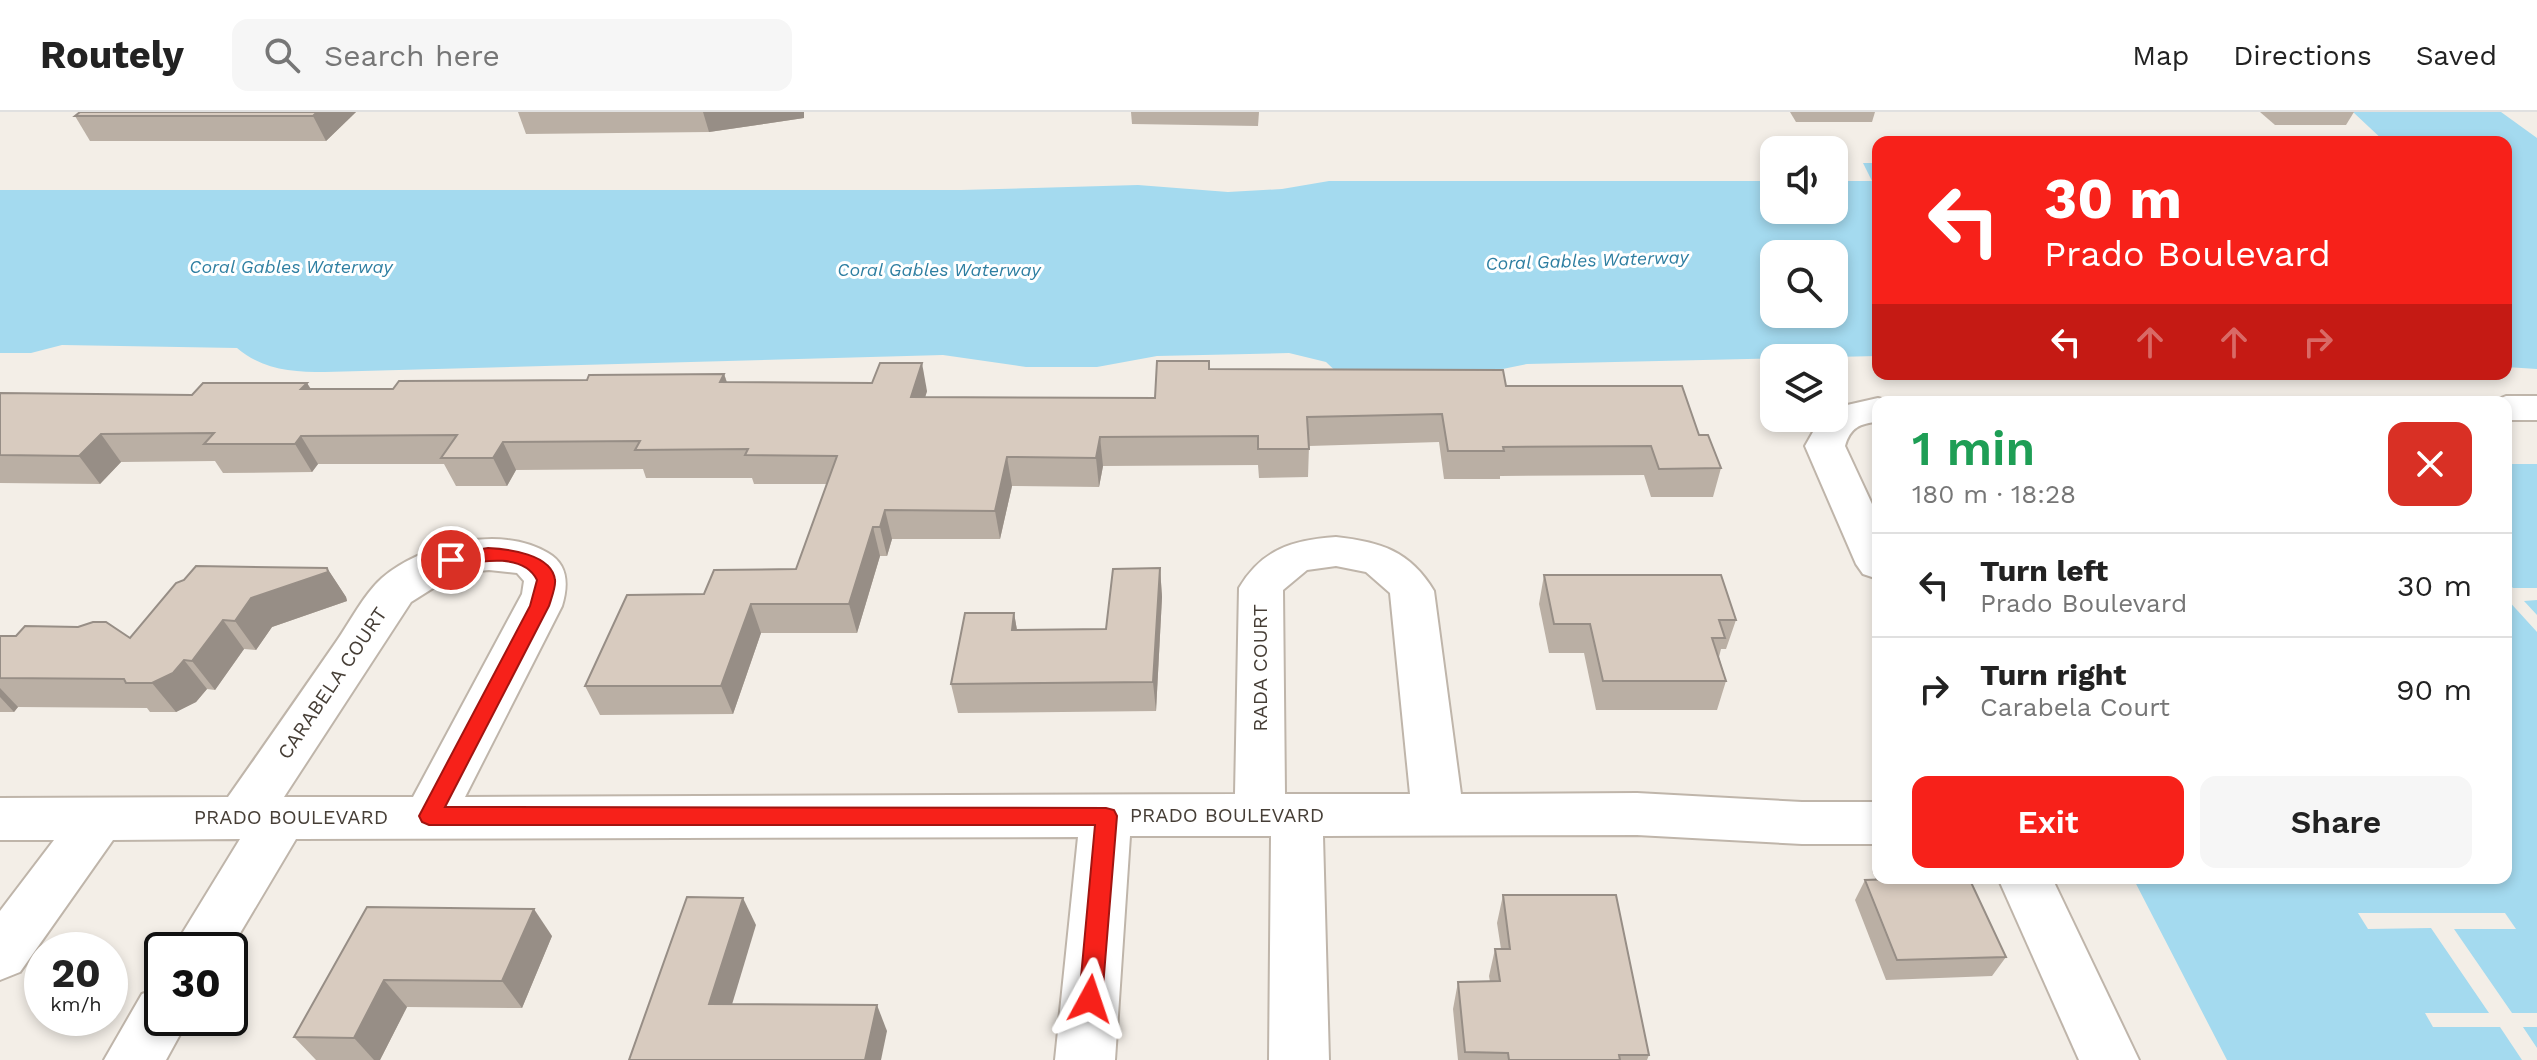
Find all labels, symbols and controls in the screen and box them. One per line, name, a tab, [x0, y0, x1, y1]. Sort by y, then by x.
search box	[232, 19, 792, 91]
text: Routely	[40, 33, 184, 77]
icon: search	[260, 33, 304, 77]
text: Search here	[324, 38, 500, 73]
text: Map	[2132, 39, 2189, 72]
text: Directions	[2233, 39, 2372, 72]
text: Saved	[2416, 39, 2497, 72]
map controls	[1760, 136, 1848, 432]
button: sound	[1760, 136, 1848, 224]
text: 30 m	[2044, 166, 2182, 232]
icon: left	[1912, 168, 2016, 272]
text: Prado Boulevard	[2044, 233, 2331, 275]
button: search	[1760, 240, 1848, 328]
water label: Coral Gables Waterway	[1485, 246, 1691, 274]
water label: Coral Gables Waterway	[189, 256, 395, 277]
water label: Coral Gables Waterway	[837, 259, 1043, 280]
icon: left	[2044, 320, 2088, 364]
icon: ahead	[2128, 320, 2172, 364]
icon: ahead	[2212, 320, 2256, 364]
icon: right	[2296, 320, 2340, 364]
button: layers	[1760, 344, 1848, 432]
text: 1 min	[1912, 420, 2035, 477]
button: close	[2388, 422, 2472, 506]
text: 180 m · 18:28	[1912, 479, 2076, 509]
pin	[417, 526, 485, 594]
icon: arrive	[429, 538, 473, 582]
text: Turn left	[1980, 553, 2108, 588]
icon: left	[1912, 563, 1956, 607]
text: 30 m	[2397, 568, 2472, 603]
text: Prado Boulevard	[1980, 588, 2187, 618]
street label: CARABELA COURT	[272, 602, 392, 764]
street label: RADA COURT	[1248, 604, 1272, 732]
text: Turn right	[1980, 657, 2126, 692]
icon: right	[1912, 667, 1956, 711]
text: 90 m	[2396, 672, 2472, 707]
text: Carabela Court	[1980, 692, 2170, 722]
button: Exit	[1912, 776, 2184, 868]
button: Share	[2200, 776, 2472, 868]
street label: PRADO BOULEVARD	[1130, 803, 1324, 827]
street label: PRADO BOULEVARD	[194, 805, 388, 829]
speed limit sign: 30	[144, 932, 248, 1036]
text: 20	[51, 950, 101, 997]
position arrow	[1048, 957, 1132, 1041]
text: km/h	[50, 992, 102, 1016]

